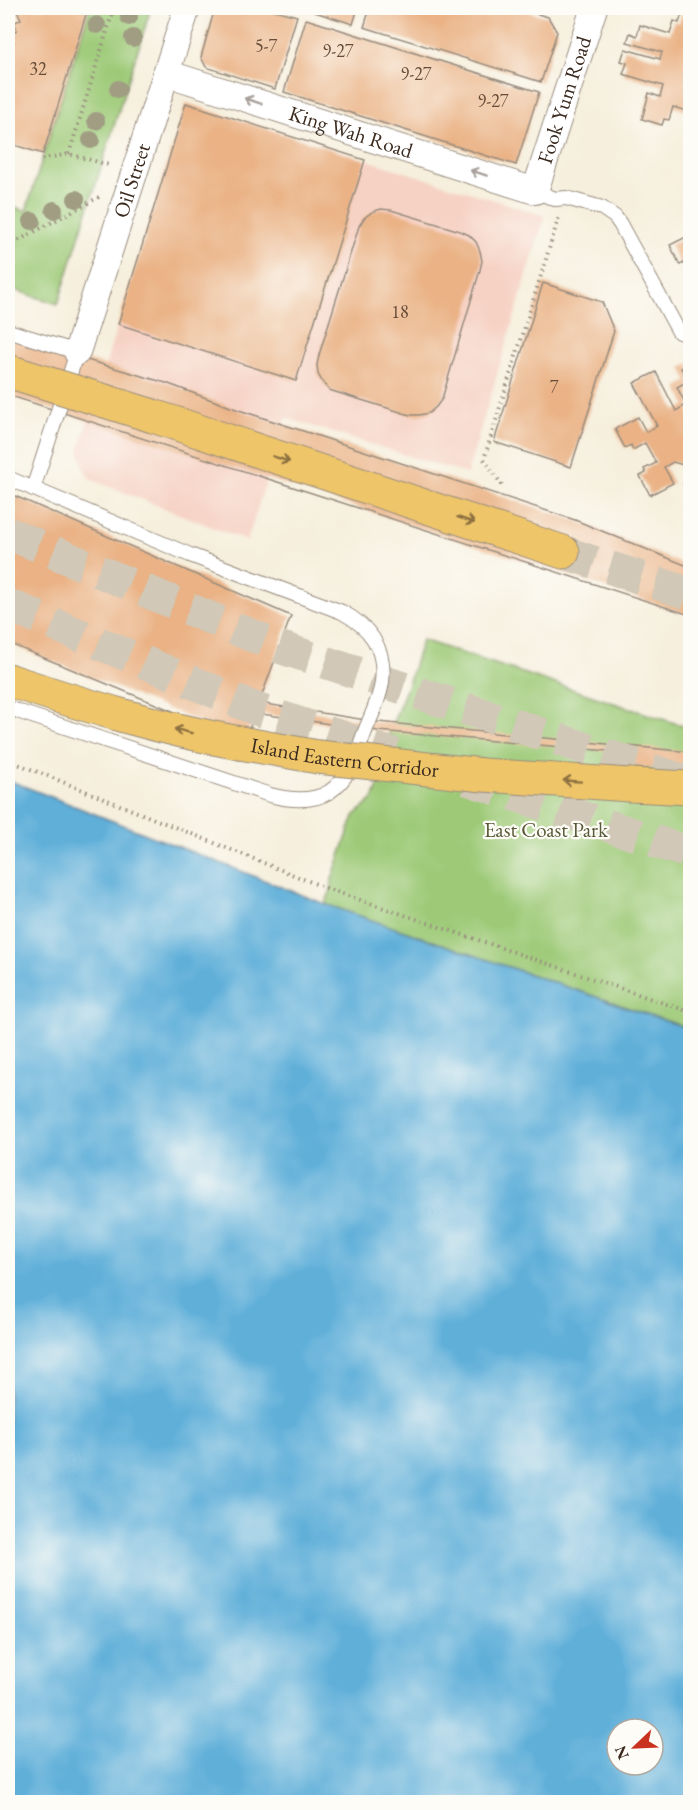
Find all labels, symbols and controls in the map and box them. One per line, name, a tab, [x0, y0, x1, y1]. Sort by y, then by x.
street label: Fook Yum Road	[531, 32, 597, 167]
house number: 5-7	[255, 34, 277, 57]
house number: 9-27	[323, 39, 354, 62]
house number: 32	[29, 57, 47, 80]
house number: 9-27	[401, 62, 432, 85]
house number: 9-27	[478, 89, 509, 112]
one-way arrow	[244, 95, 263, 106]
street label: King Wah Road	[286, 99, 417, 164]
street label: Oil Street	[107, 139, 156, 221]
one-way arrow	[470, 167, 489, 178]
house number: 18	[391, 300, 409, 323]
house number: 7	[550, 375, 559, 398]
one-way arrow	[271, 454, 290, 465]
one-way arrow	[456, 515, 475, 526]
one-way arrow	[174, 724, 193, 736]
street label: Island Eastern Corridor	[249, 731, 440, 783]
one-way arrow	[562, 776, 582, 787]
park label: East Coast Park	[484, 816, 609, 843]
north arrow	[605, 1717, 665, 1777]
text: N	[609, 1743, 634, 1763]

